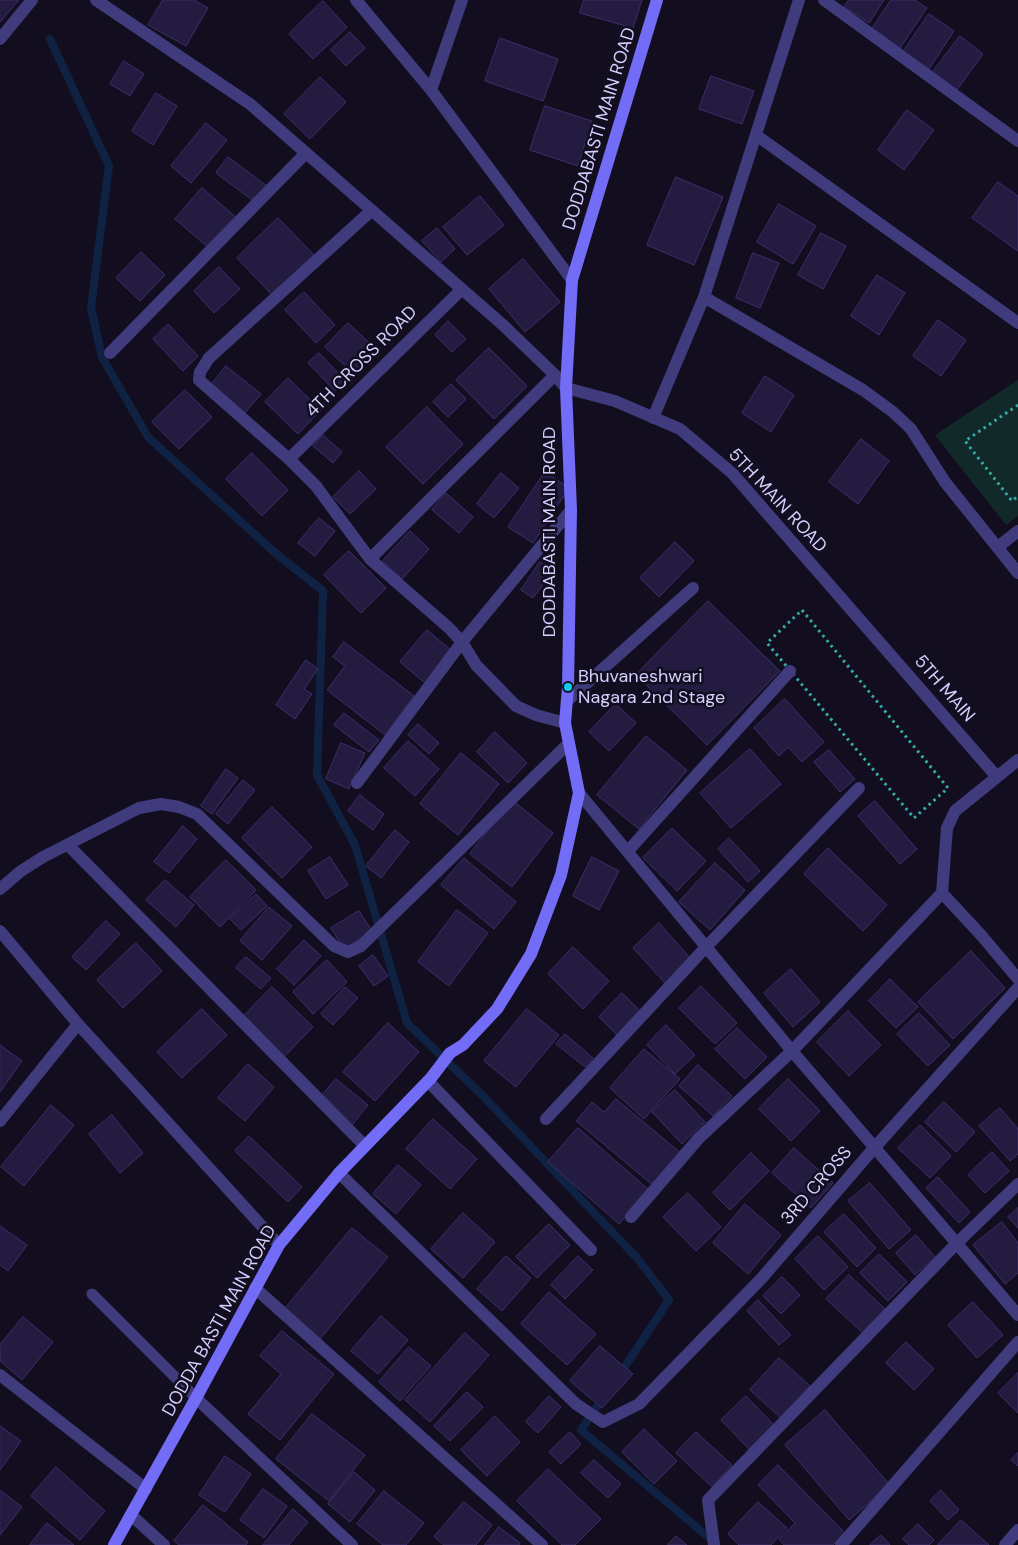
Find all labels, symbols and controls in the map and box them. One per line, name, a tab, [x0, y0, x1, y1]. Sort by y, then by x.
street label: DODDABASTI MAIN ROAD	[559, 25, 641, 233]
street label: 4TH CROSS ROAD	[302, 302, 422, 422]
street label: DODDABASTI MAIN ROAD	[539, 427, 561, 637]
street label: 5TH MAIN ROAD	[723, 444, 831, 558]
street label: 5TH MAIN	[909, 651, 979, 727]
place label: Bhuvaneshwari Nagara 2nd Stage	[578, 666, 725, 709]
marker: Bhuvaneshwari Nagara 2nd Stage	[562, 681, 574, 693]
street label: 3RD CROSS	[777, 1142, 857, 1230]
street label: DODDA BASTI MAIN ROAD	[158, 1222, 282, 1420]

